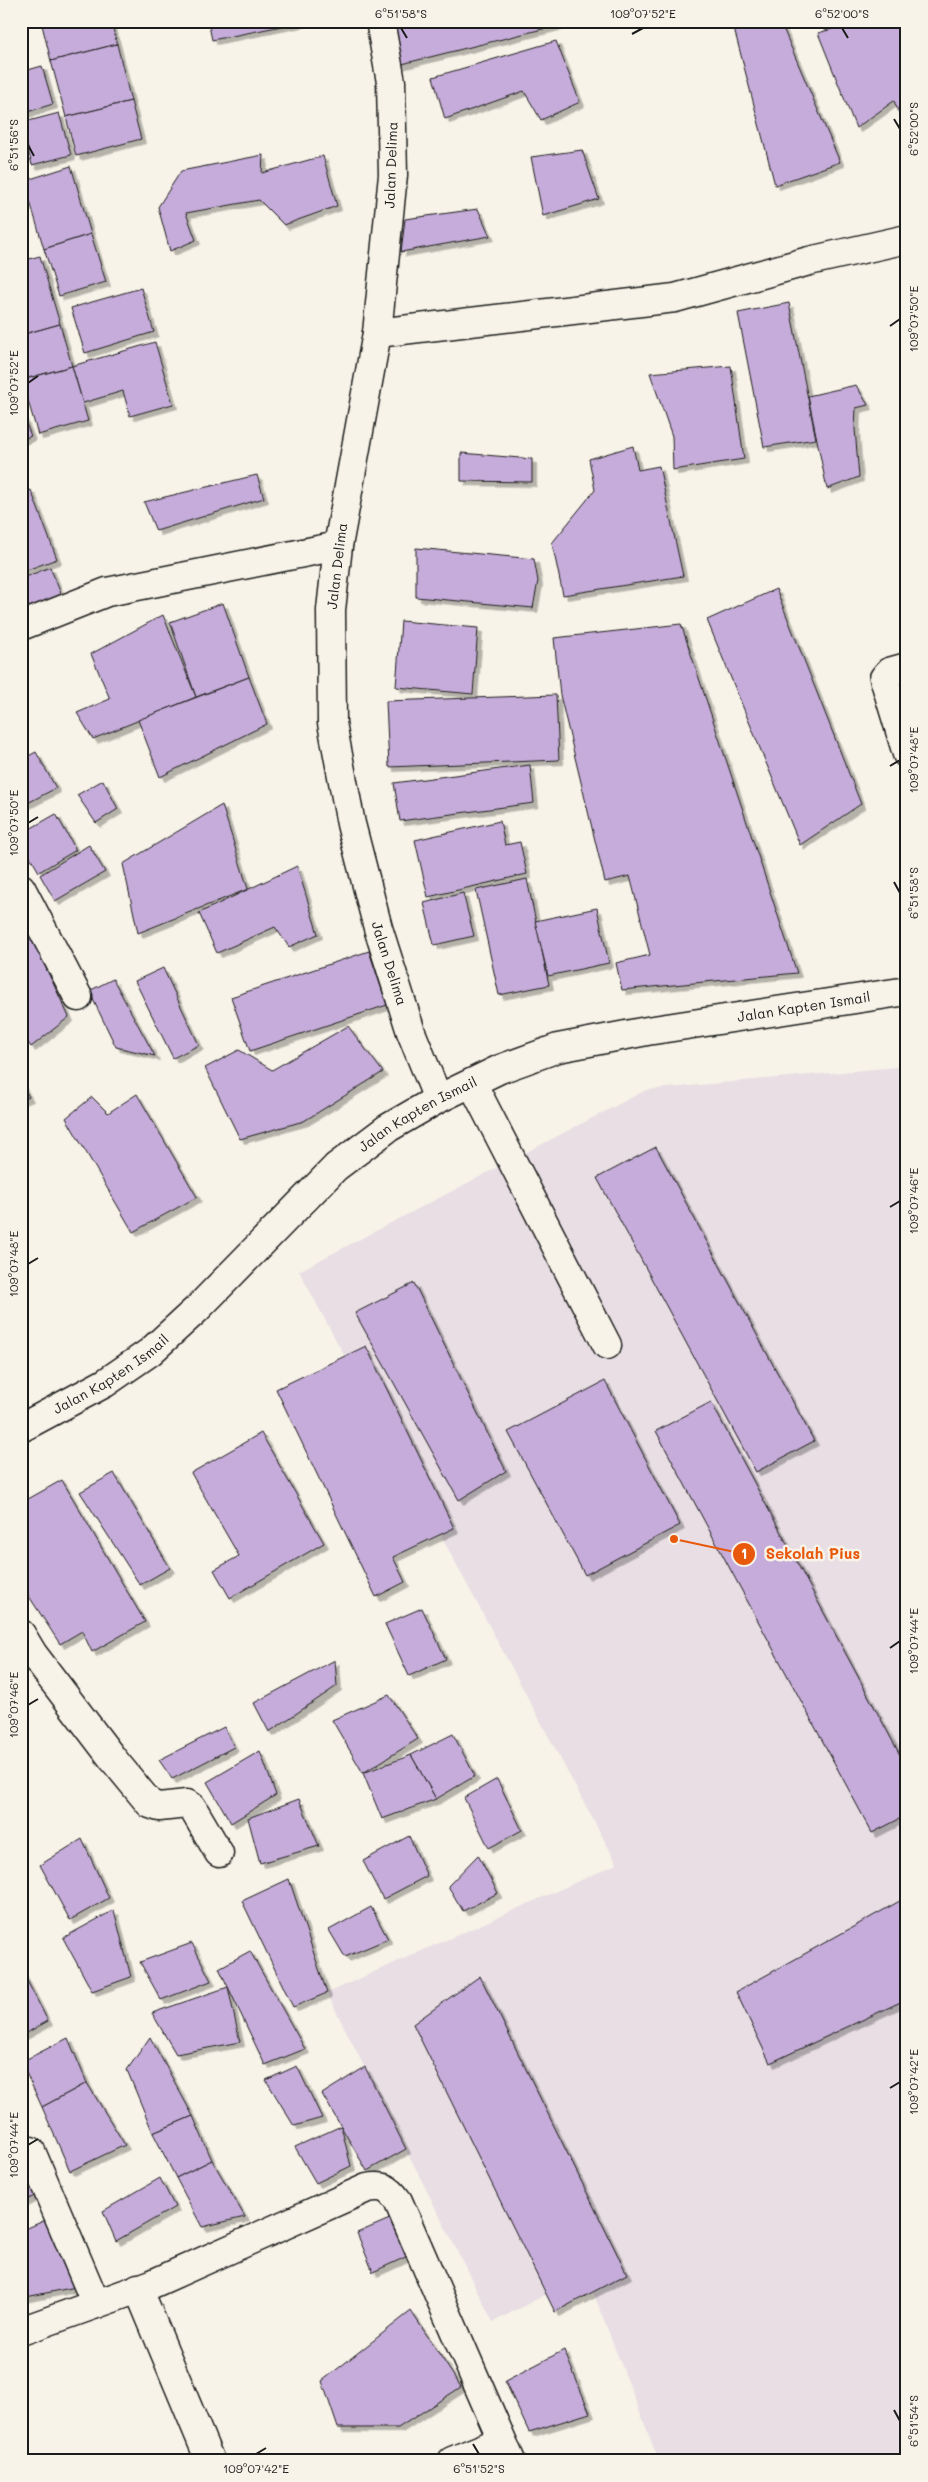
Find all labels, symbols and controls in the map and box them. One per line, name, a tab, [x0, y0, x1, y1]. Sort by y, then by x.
text: 6°51'58"S	[375, 5, 427, 21]
text: 109°07'52"E	[610, 5, 676, 21]
text: 6°52'00"S	[815, 5, 869, 21]
text: 6°52'00"S	[905, 102, 921, 156]
text: 6°51'56"S	[5, 119, 21, 171]
street label: Jalan Delima	[379, 121, 402, 209]
text: 109°07'50"E	[905, 286, 921, 352]
text: 109°07'52"E	[5, 350, 21, 416]
street label: Jalan Delima	[322, 522, 351, 610]
text: 109°07'48"E	[905, 727, 921, 793]
text: 109°07'50"E	[5, 790, 21, 856]
text: 6°51'58"S	[905, 867, 921, 919]
street label: Jalan Delima	[368, 919, 412, 1007]
street label: Jalan Kapten Ismail	[736, 987, 872, 1026]
street label: Jalan Kapten Ismail	[354, 1072, 480, 1156]
text: 109°07'46"E	[905, 1168, 921, 1234]
text: 109°07'48"E	[5, 1231, 21, 1297]
street label: Jalan Kapten Ismail	[50, 1330, 173, 1418]
callout: Sekolah Pius	[731, 1539, 870, 1569]
text: 1	[741, 1543, 747, 1563]
text: Sekolah Pius	[766, 1543, 860, 1563]
text: 109°07'44"E	[905, 1608, 921, 1674]
text: 109°07'46"E	[5, 1672, 21, 1738]
text: 109°07'42"E	[905, 2049, 921, 2115]
text: 109°07'44"E	[5, 2112, 21, 2178]
text: 6°51'54"S	[905, 2395, 921, 2447]
text: 109°07'42"E	[223, 2460, 289, 2476]
text: 6°51'52"S	[453, 2460, 505, 2476]

